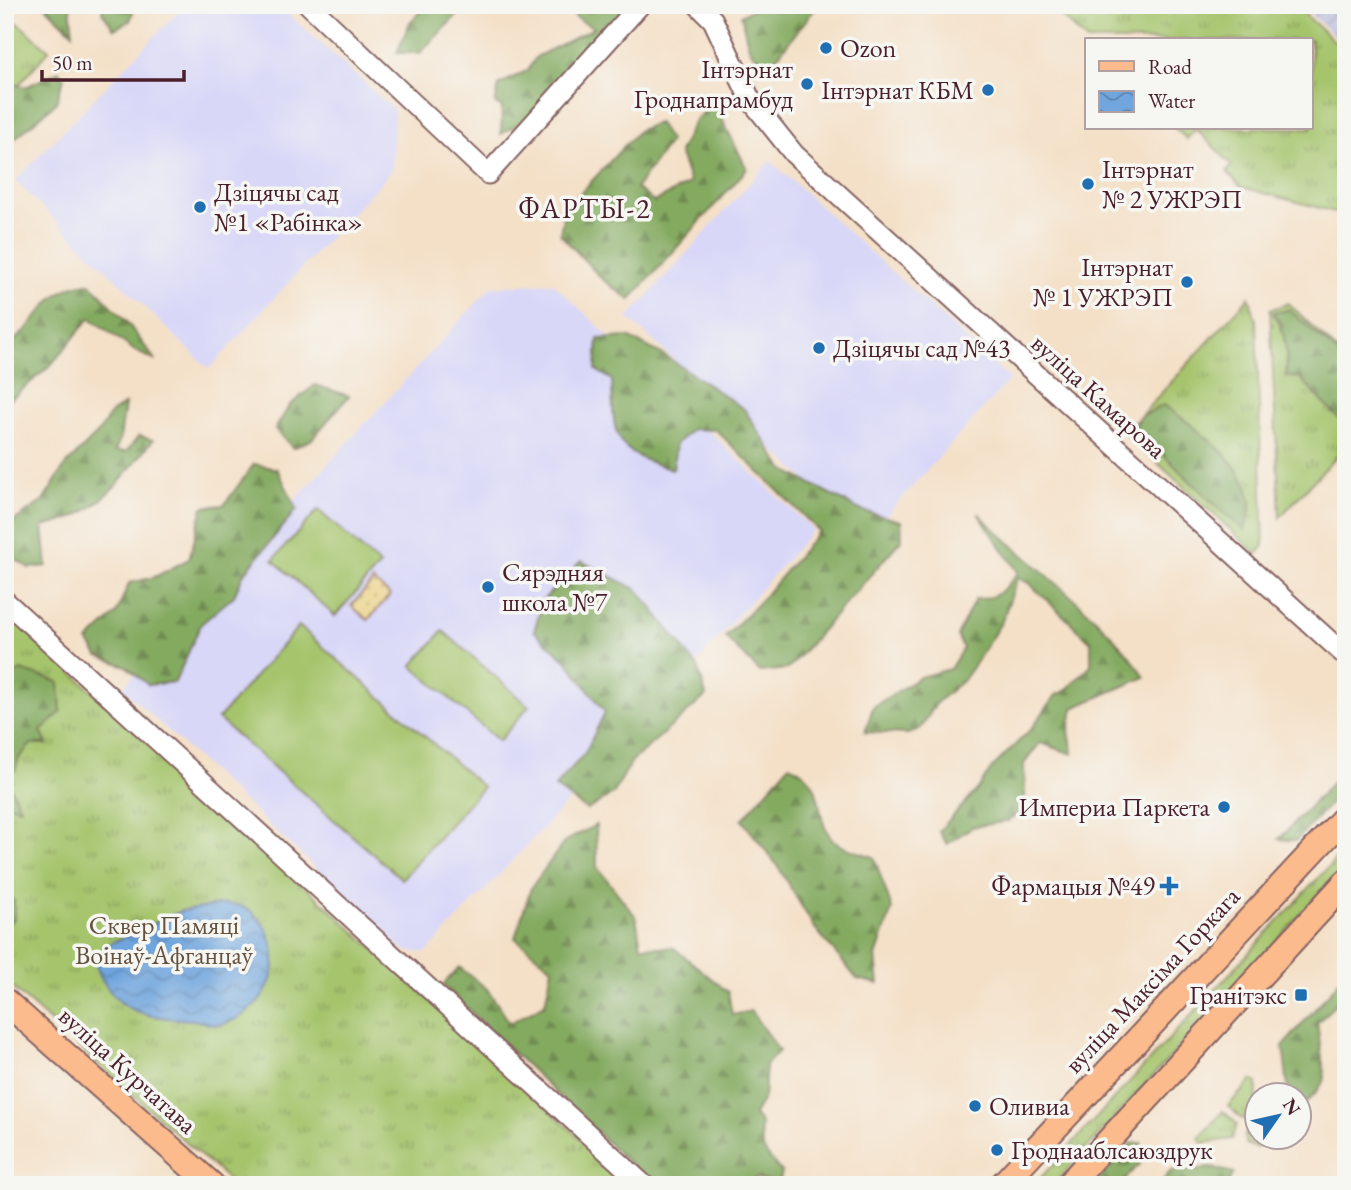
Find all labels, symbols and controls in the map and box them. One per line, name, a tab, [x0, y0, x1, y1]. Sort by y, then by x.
place label: Ozon	[840, 31, 897, 65]
scale bar	[42, 38, 184, 82]
legend	[1085, 38, 1312, 130]
marker: Ozon	[818, 40, 834, 56]
text: 50 m	[52, 49, 93, 76]
place label: Інтэрнат Гроднапрамбуд	[634, 52, 793, 116]
text: Road	[1148, 53, 1192, 80]
place label: Інтэрнат КБМ	[821, 73, 974, 107]
marker: Інтэрнат Гроднапрамбуд	[799, 76, 815, 92]
marker: Інтэрнат КБМ	[980, 82, 996, 98]
text: Water	[1148, 87, 1195, 114]
place label: Інтэрнат № 2 УЖРЭП	[1102, 152, 1242, 216]
place label: Дзіцячы сад №1 «Рабінка»	[214, 175, 363, 239]
marker: Інтэрнат № 2 УЖРЭП	[1080, 176, 1096, 192]
district label: ФАРТЫ-2	[518, 190, 652, 226]
marker: Дзіцячы сад №1 «Рабінка»	[192, 199, 208, 215]
place label: Інтэрнат № 1 УЖРЭП	[1033, 250, 1173, 314]
marker: Інтэрнат № 1 УЖРЭП	[1179, 274, 1195, 290]
street label: вуліца Камарова	[1024, 326, 1174, 466]
place label: Дзіцячы сад №43	[833, 331, 1010, 365]
marker: Дзіцячы сад №43	[811, 340, 827, 356]
place label: Сярэдняя школа №7	[502, 555, 608, 619]
marker: Сярэдняя школа №7	[480, 579, 496, 595]
place label: Империа Паркета	[1018, 790, 1211, 824]
marker: Империа Паркета	[1216, 799, 1232, 815]
place label: Фармацыя №49	[991, 869, 1156, 903]
marker: Фармацыя №49	[1161, 878, 1177, 894]
street label: вуліца Максіма Горкага	[1057, 879, 1248, 1080]
park label: Сквер Памяці Воінаў-Афганцаў	[75, 908, 254, 972]
place label: Гранітэкс	[1189, 978, 1287, 1012]
marker: Гранітэкс	[1293, 987, 1309, 1003]
street label: вуліца Курчатава	[52, 999, 205, 1141]
north arrow	[1242, 1082, 1312, 1152]
place label: Оливиа	[989, 1089, 1070, 1123]
text: N	[1277, 1093, 1307, 1121]
marker: Оливиа	[967, 1098, 983, 1114]
place label: Гроднааблсаюздрук	[1011, 1133, 1213, 1167]
marker: Гроднааблсаюздрук	[989, 1142, 1005, 1158]

